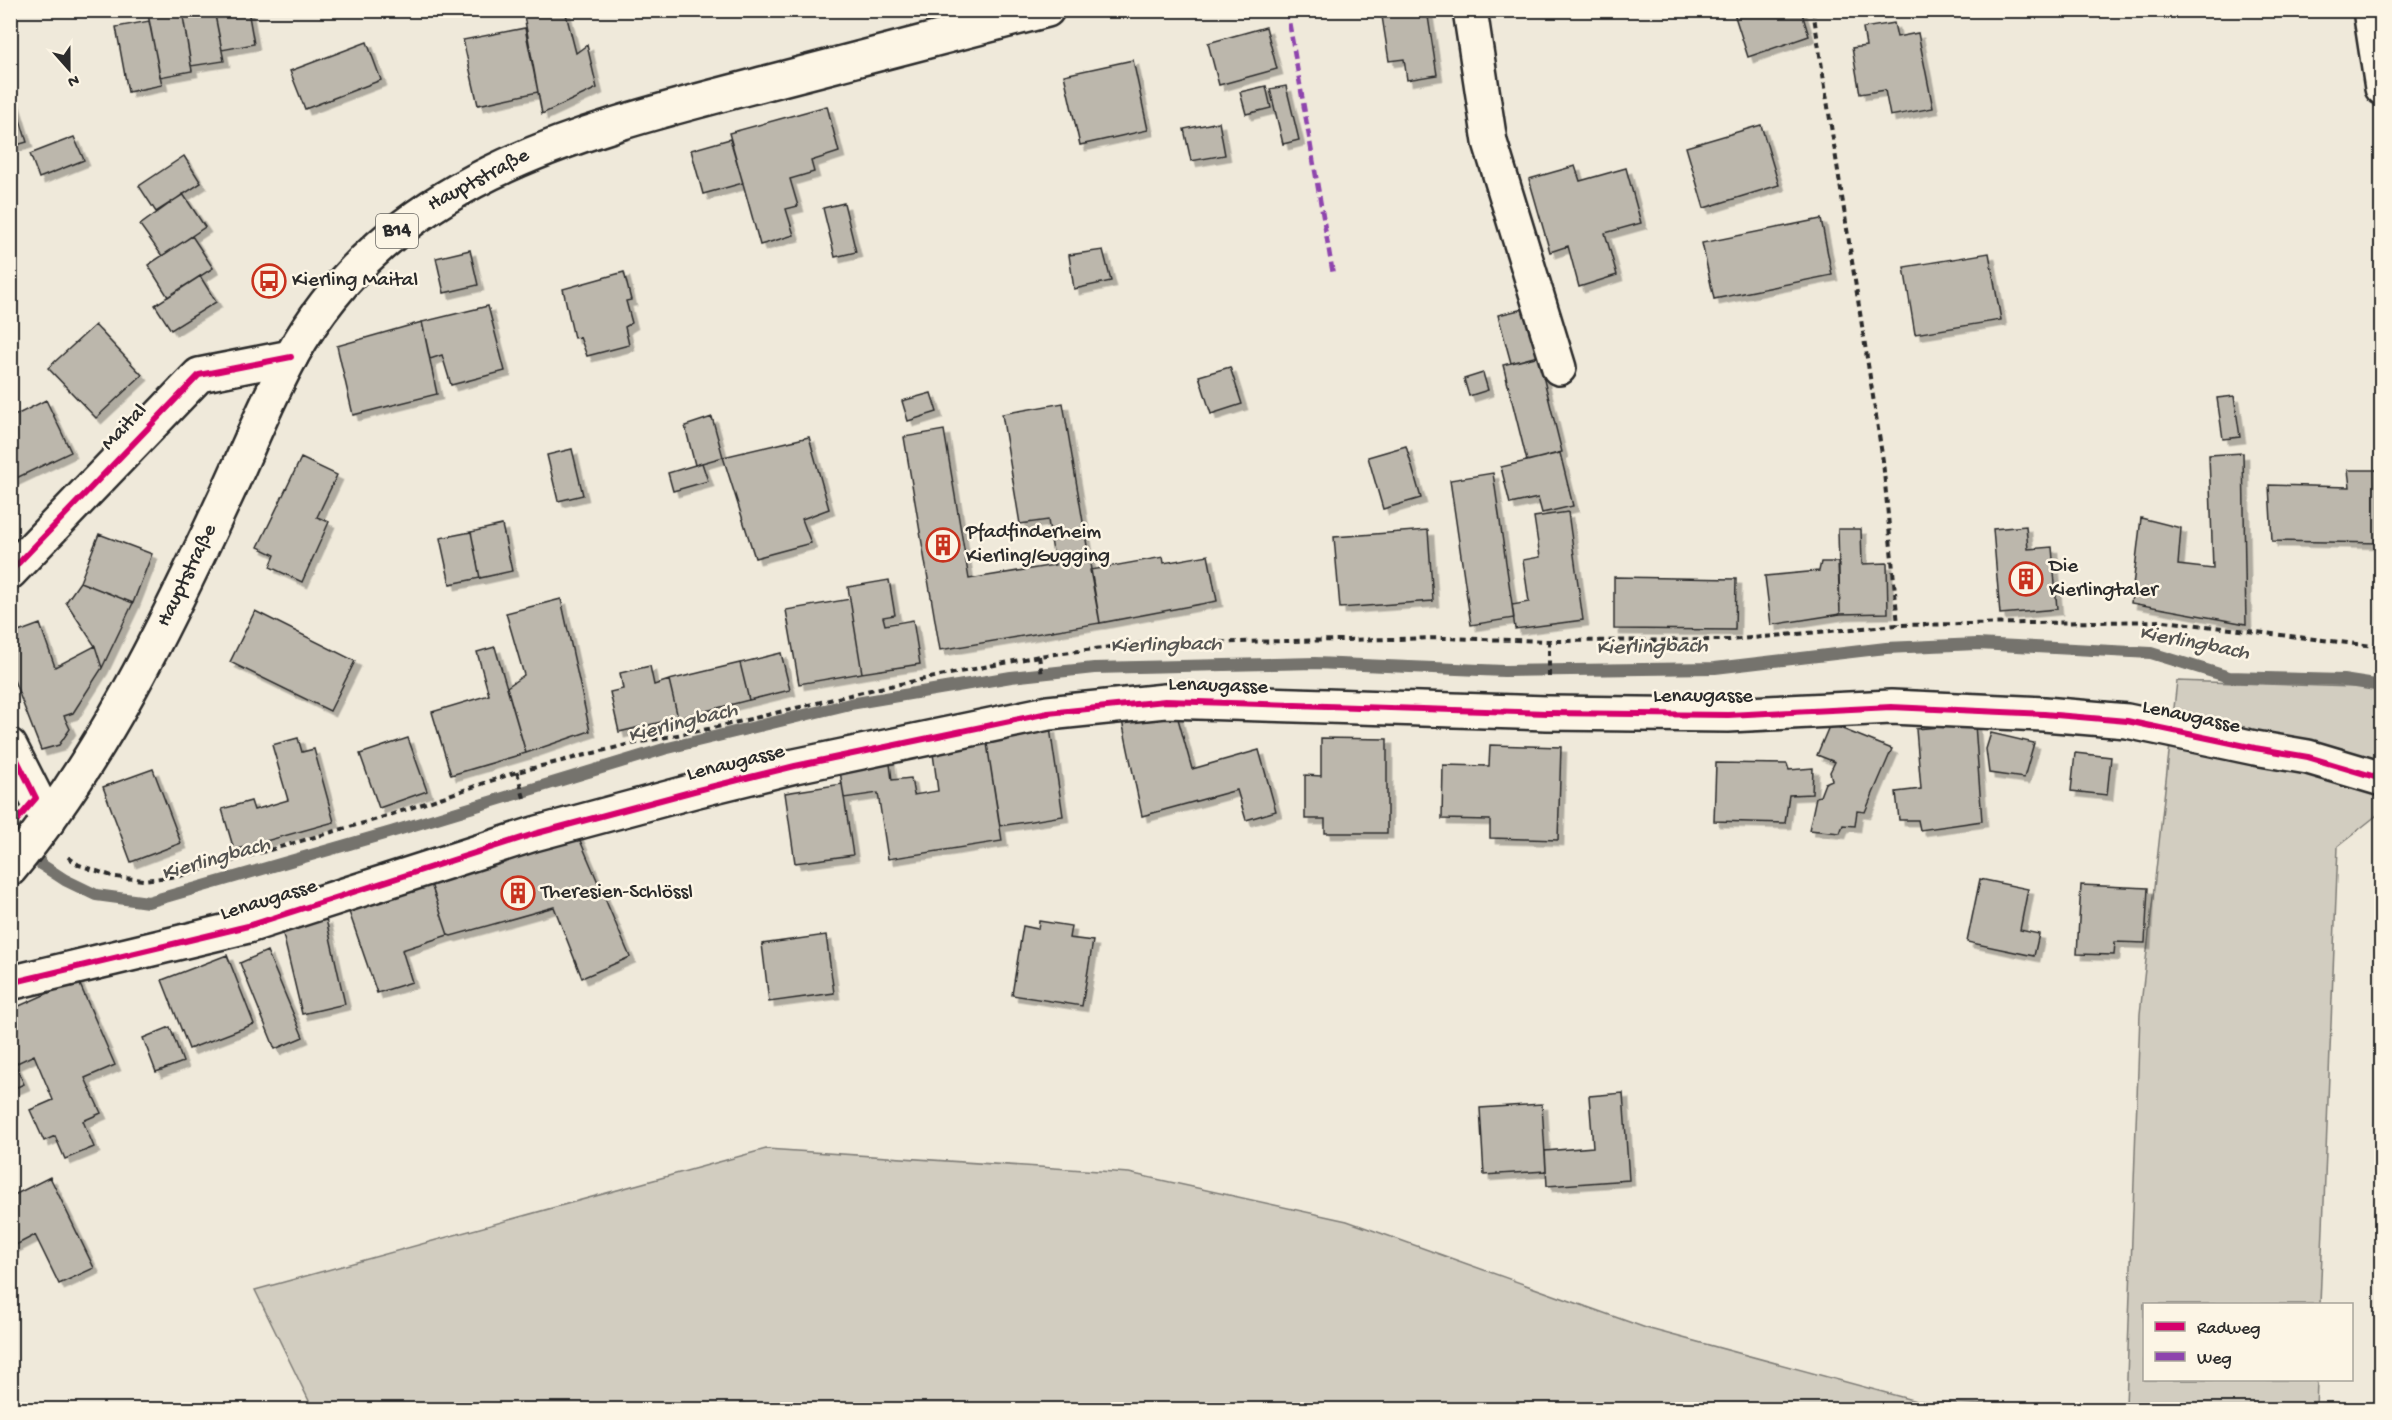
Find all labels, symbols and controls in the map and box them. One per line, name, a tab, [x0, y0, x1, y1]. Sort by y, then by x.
north arrow	[39, 39, 99, 99]
text: N	[64, 69, 81, 91]
street label: Hauptstraße	[424, 143, 535, 218]
road number: B14	[376, 214, 418, 248]
bus stop icon: Kierling Maital	[251, 263, 287, 299]
place label: Kierling Maital	[292, 269, 418, 294]
street label: Maital	[97, 399, 153, 457]
street label: Hauptstraße	[152, 519, 224, 632]
place label: Pfadfinderheim Kierling/Gugging	[965, 521, 1110, 570]
building icon: Pfadfinderheim Kierling/Gugging	[925, 527, 961, 563]
place label: Die Kierlingtaler	[2047, 555, 2159, 604]
building icon: Die Kierlingtaler	[2008, 561, 2044, 597]
water label: Kierlingbach	[2137, 621, 2251, 667]
water label: Kierlingbach	[1110, 632, 1222, 660]
water label: Kierlingbach	[1596, 634, 1708, 662]
street label: Lenaugasse	[1168, 673, 1270, 701]
street label: Lenaugasse	[1653, 685, 1754, 710]
street label: Lenaugasse	[2140, 695, 2244, 741]
water label: Kierlingbach	[626, 698, 741, 750]
street label: Lenaugasse	[684, 740, 789, 788]
water label: Kierlingbach	[159, 832, 273, 888]
street label: Lenaugasse	[218, 874, 322, 928]
building icon: Theresien-Schlössl	[500, 875, 536, 911]
place label: Theresien-Schlössl	[540, 881, 693, 906]
legend	[2143, 1303, 2353, 1381]
text: Radweg	[2197, 1319, 2260, 1340]
text: Weg	[2197, 1349, 2232, 1370]

